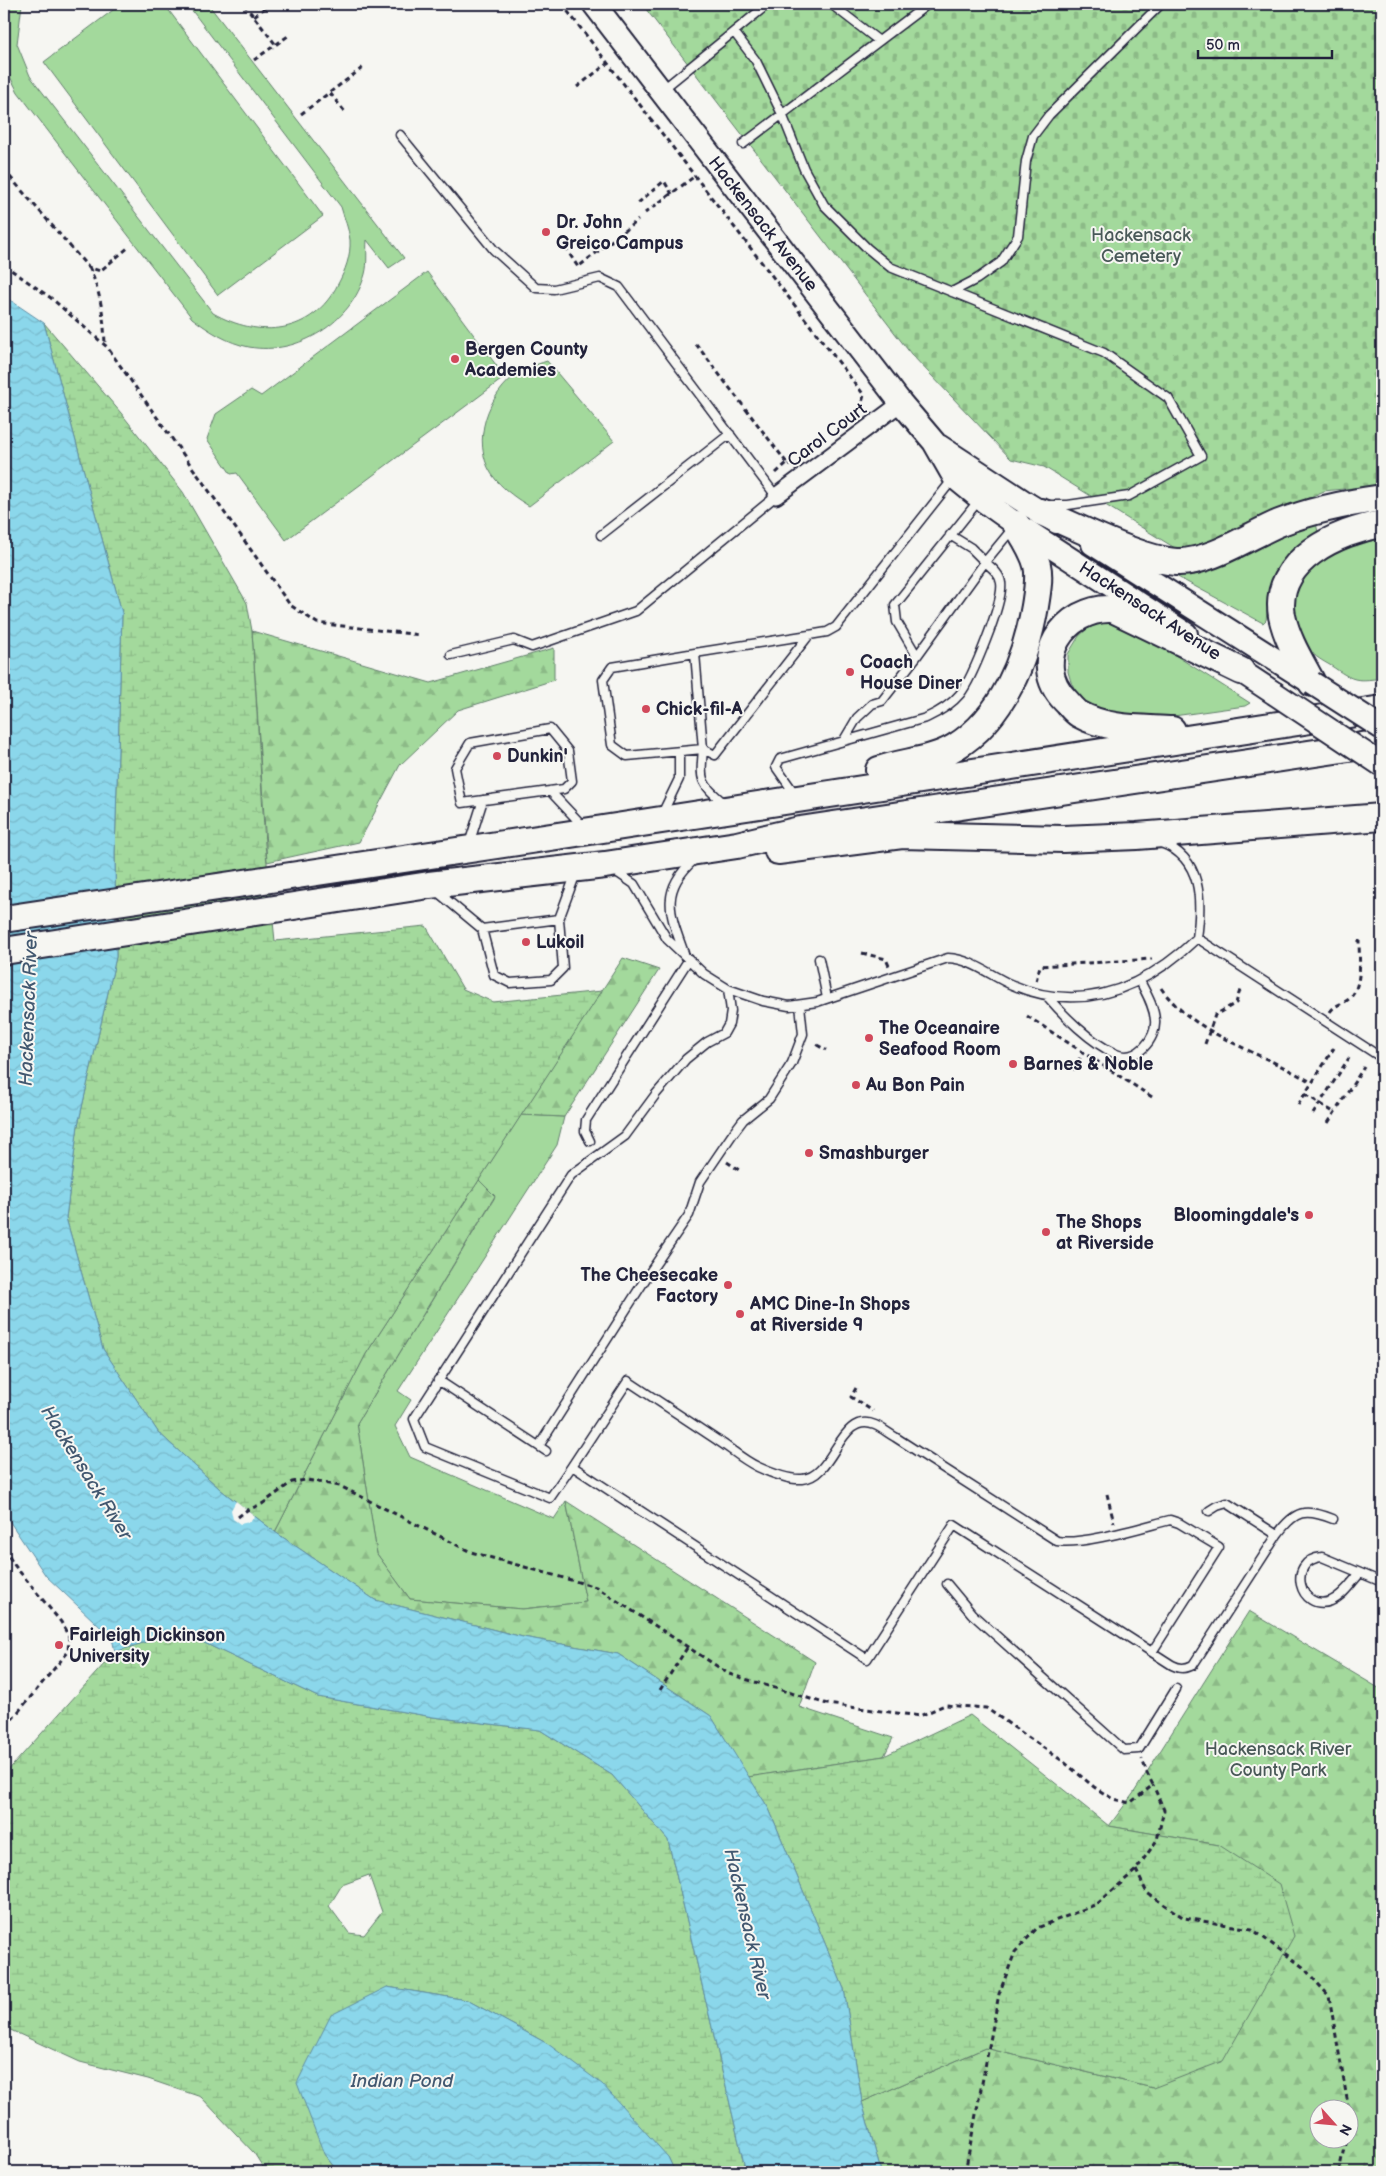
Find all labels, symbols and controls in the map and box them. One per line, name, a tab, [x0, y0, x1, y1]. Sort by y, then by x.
scale bar	[1198, 28, 1332, 60]
text: 50 m	[1206, 36, 1240, 55]
street label: Hackensack Avenue	[704, 153, 822, 296]
place label: Dr. John Greico Campus	[556, 212, 684, 254]
park label: Hackensack Cemetery	[1091, 225, 1191, 267]
marker: Dr. John Greico Campus	[540, 226, 552, 238]
place label: Bergen County Academies	[464, 339, 588, 381]
marker: Bergen County Academies	[449, 353, 461, 365]
street label: Carol Court	[783, 398, 871, 471]
street label: Hackensack Avenue	[1075, 557, 1225, 665]
place label: Coach House Diner	[860, 652, 963, 694]
marker: Coach House Diner	[844, 666, 856, 678]
place label: Chick-fil-A	[656, 699, 744, 720]
marker: Chick-fil-A	[640, 703, 652, 715]
place label: Dunkin'	[507, 746, 568, 767]
marker: Dunkin'	[491, 750, 503, 762]
water label: Hackensack River	[15, 930, 43, 1086]
place label: Lukoil	[536, 932, 584, 953]
marker: Lukoil	[520, 936, 532, 948]
place label: The Oceanaire Seafood Room	[879, 1018, 1001, 1060]
marker: The Oceanaire Seafood Room	[863, 1032, 875, 1044]
place label: Barnes & Noble	[1023, 1054, 1153, 1075]
marker: Barnes & Noble	[1007, 1058, 1019, 1070]
place label: Au Bon Pain	[865, 1075, 965, 1096]
marker: Au Bon Pain	[850, 1079, 862, 1091]
place label: Smashburger	[819, 1143, 930, 1164]
marker: Smashburger	[803, 1147, 815, 1159]
place label: Bloomingdale's	[1173, 1205, 1299, 1226]
marker: Bloomingdale's	[1303, 1209, 1315, 1221]
place label: The Shops at Riverside	[1056, 1212, 1154, 1254]
marker: The Shops at Riverside	[1040, 1226, 1052, 1238]
place label: The Cheesecake Factory	[581, 1265, 719, 1307]
marker: The Cheesecake Factory	[722, 1279, 734, 1291]
place label: AMC Dine-In Shops at Riverside 9	[749, 1294, 910, 1336]
marker: AMC Dine-In Shops at Riverside 9	[734, 1308, 746, 1320]
water label: Hackensack River	[35, 1402, 137, 1545]
place label: Fairleigh Dickinson University	[69, 1625, 225, 1667]
marker: Fairleigh Dickinson University	[53, 1639, 65, 1651]
park label: Hackensack River County Park	[1205, 1739, 1352, 1781]
water label: Hackensack River	[718, 1846, 776, 2003]
water label: Indian Pond	[350, 2070, 454, 2093]
north arrow	[1308, 2098, 1358, 2148]
text: N	[1335, 2121, 1355, 2138]

